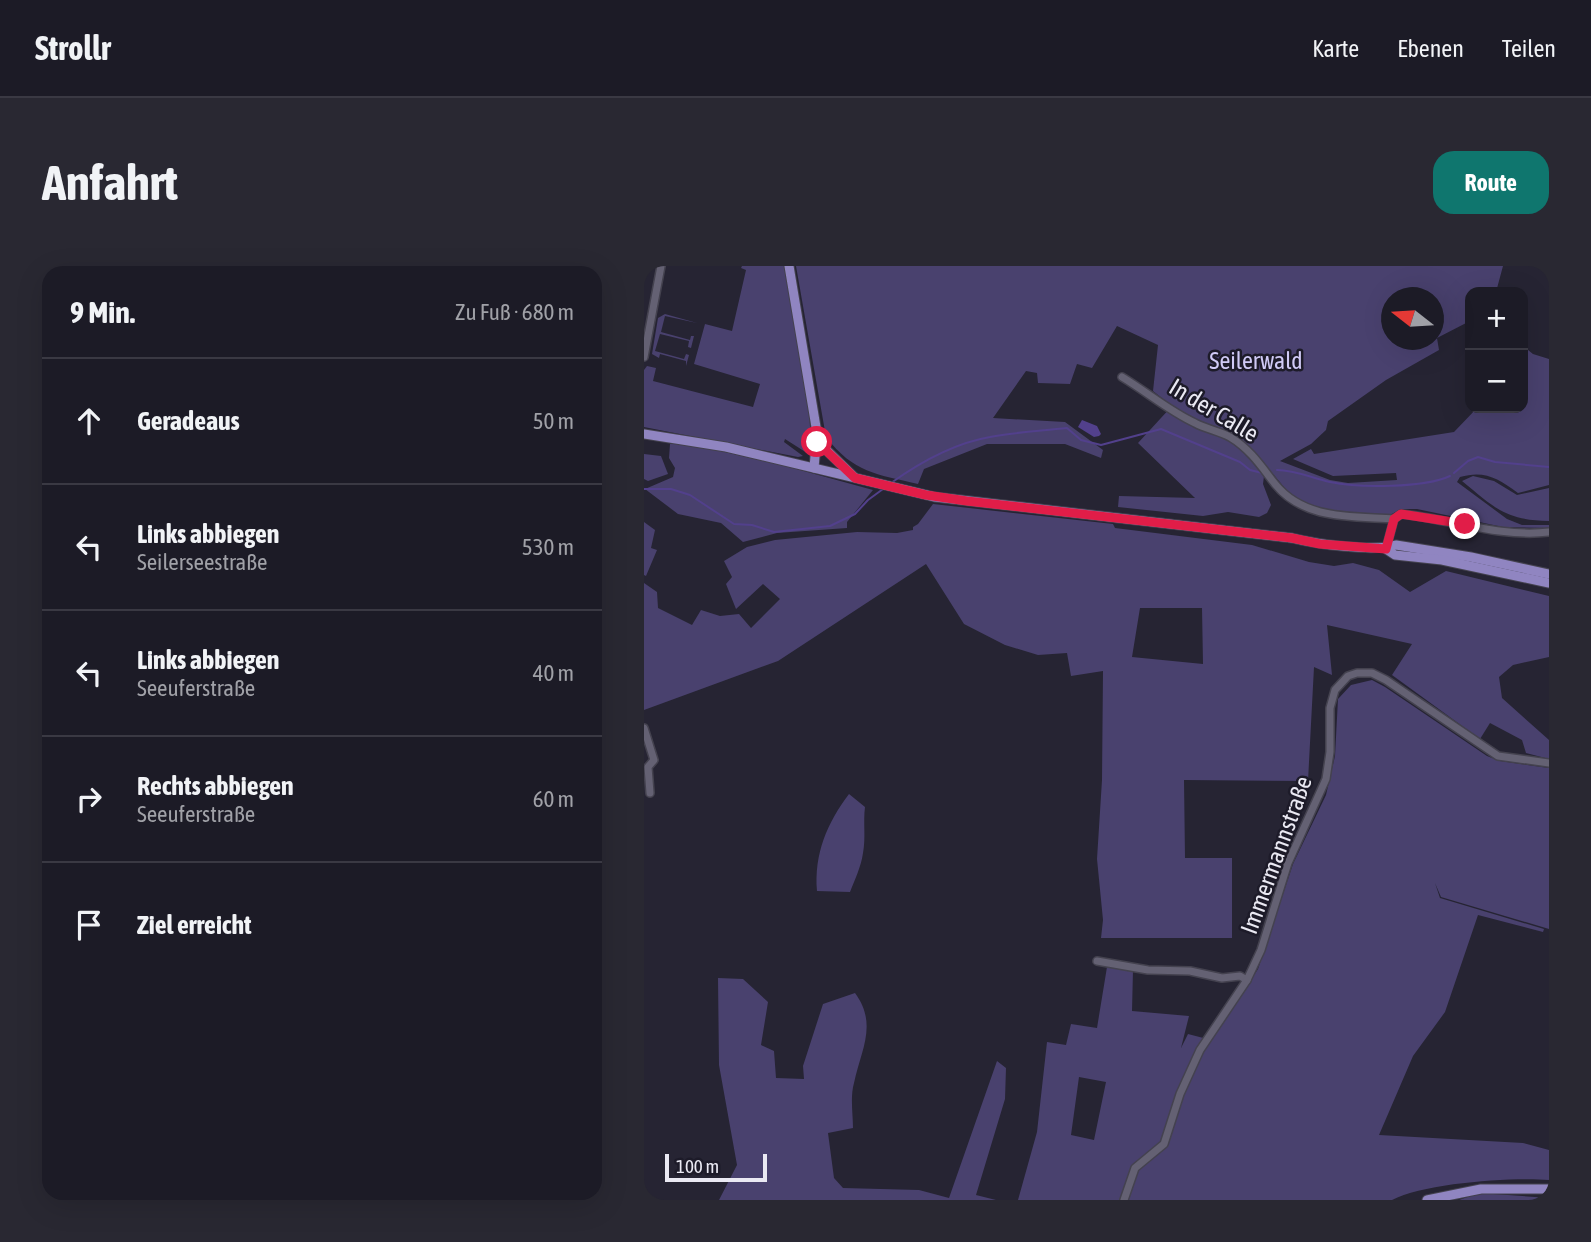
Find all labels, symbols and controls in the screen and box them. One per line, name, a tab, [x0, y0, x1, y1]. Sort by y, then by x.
text: Strollr	[35, 29, 111, 67]
text: Karte	[1312, 35, 1359, 62]
text: Ebenen	[1397, 35, 1464, 62]
text: Teilen	[1502, 35, 1556, 62]
button: Route	[1433, 151, 1549, 214]
text: Anfahrt	[42, 154, 178, 210]
north arrow	[1381, 287, 1444, 350]
map controls	[1465, 287, 1528, 413]
button: +	[1465, 287, 1528, 350]
text: 9 Min.	[70, 295, 135, 329]
text: Zu Fuß · 680 m	[455, 299, 574, 325]
park label: Seilerwald	[1209, 347, 1303, 374]
button: −	[1465, 350, 1528, 413]
street label: In der Calle	[1165, 373, 1263, 447]
icon: ahead	[70, 402, 108, 440]
text: Geradeaus	[137, 406, 240, 436]
text: 50 m	[533, 408, 574, 434]
route start	[801, 426, 832, 457]
route end	[1449, 508, 1480, 539]
text: Links abbiegen	[137, 519, 279, 549]
icon: left	[70, 528, 108, 566]
text: 530 m	[522, 534, 574, 560]
text: Seilerseestraße	[137, 549, 267, 575]
text: Links abbiegen	[137, 645, 279, 675]
icon: left	[70, 654, 108, 692]
text: 40 m	[533, 660, 574, 686]
text: Seeuferstraße	[137, 675, 255, 701]
text: Rechts abbiegen	[137, 771, 294, 801]
street label: Immermannstraße	[1235, 773, 1317, 937]
icon: right	[70, 780, 108, 818]
text: 60 m	[533, 786, 574, 812]
text: Seeuferstraße	[137, 801, 255, 827]
icon: arrive	[70, 906, 108, 944]
text: Ziel erreicht	[137, 910, 252, 940]
scale bar	[665, 1151, 766, 1183]
text: 100 m	[676, 1155, 719, 1177]

